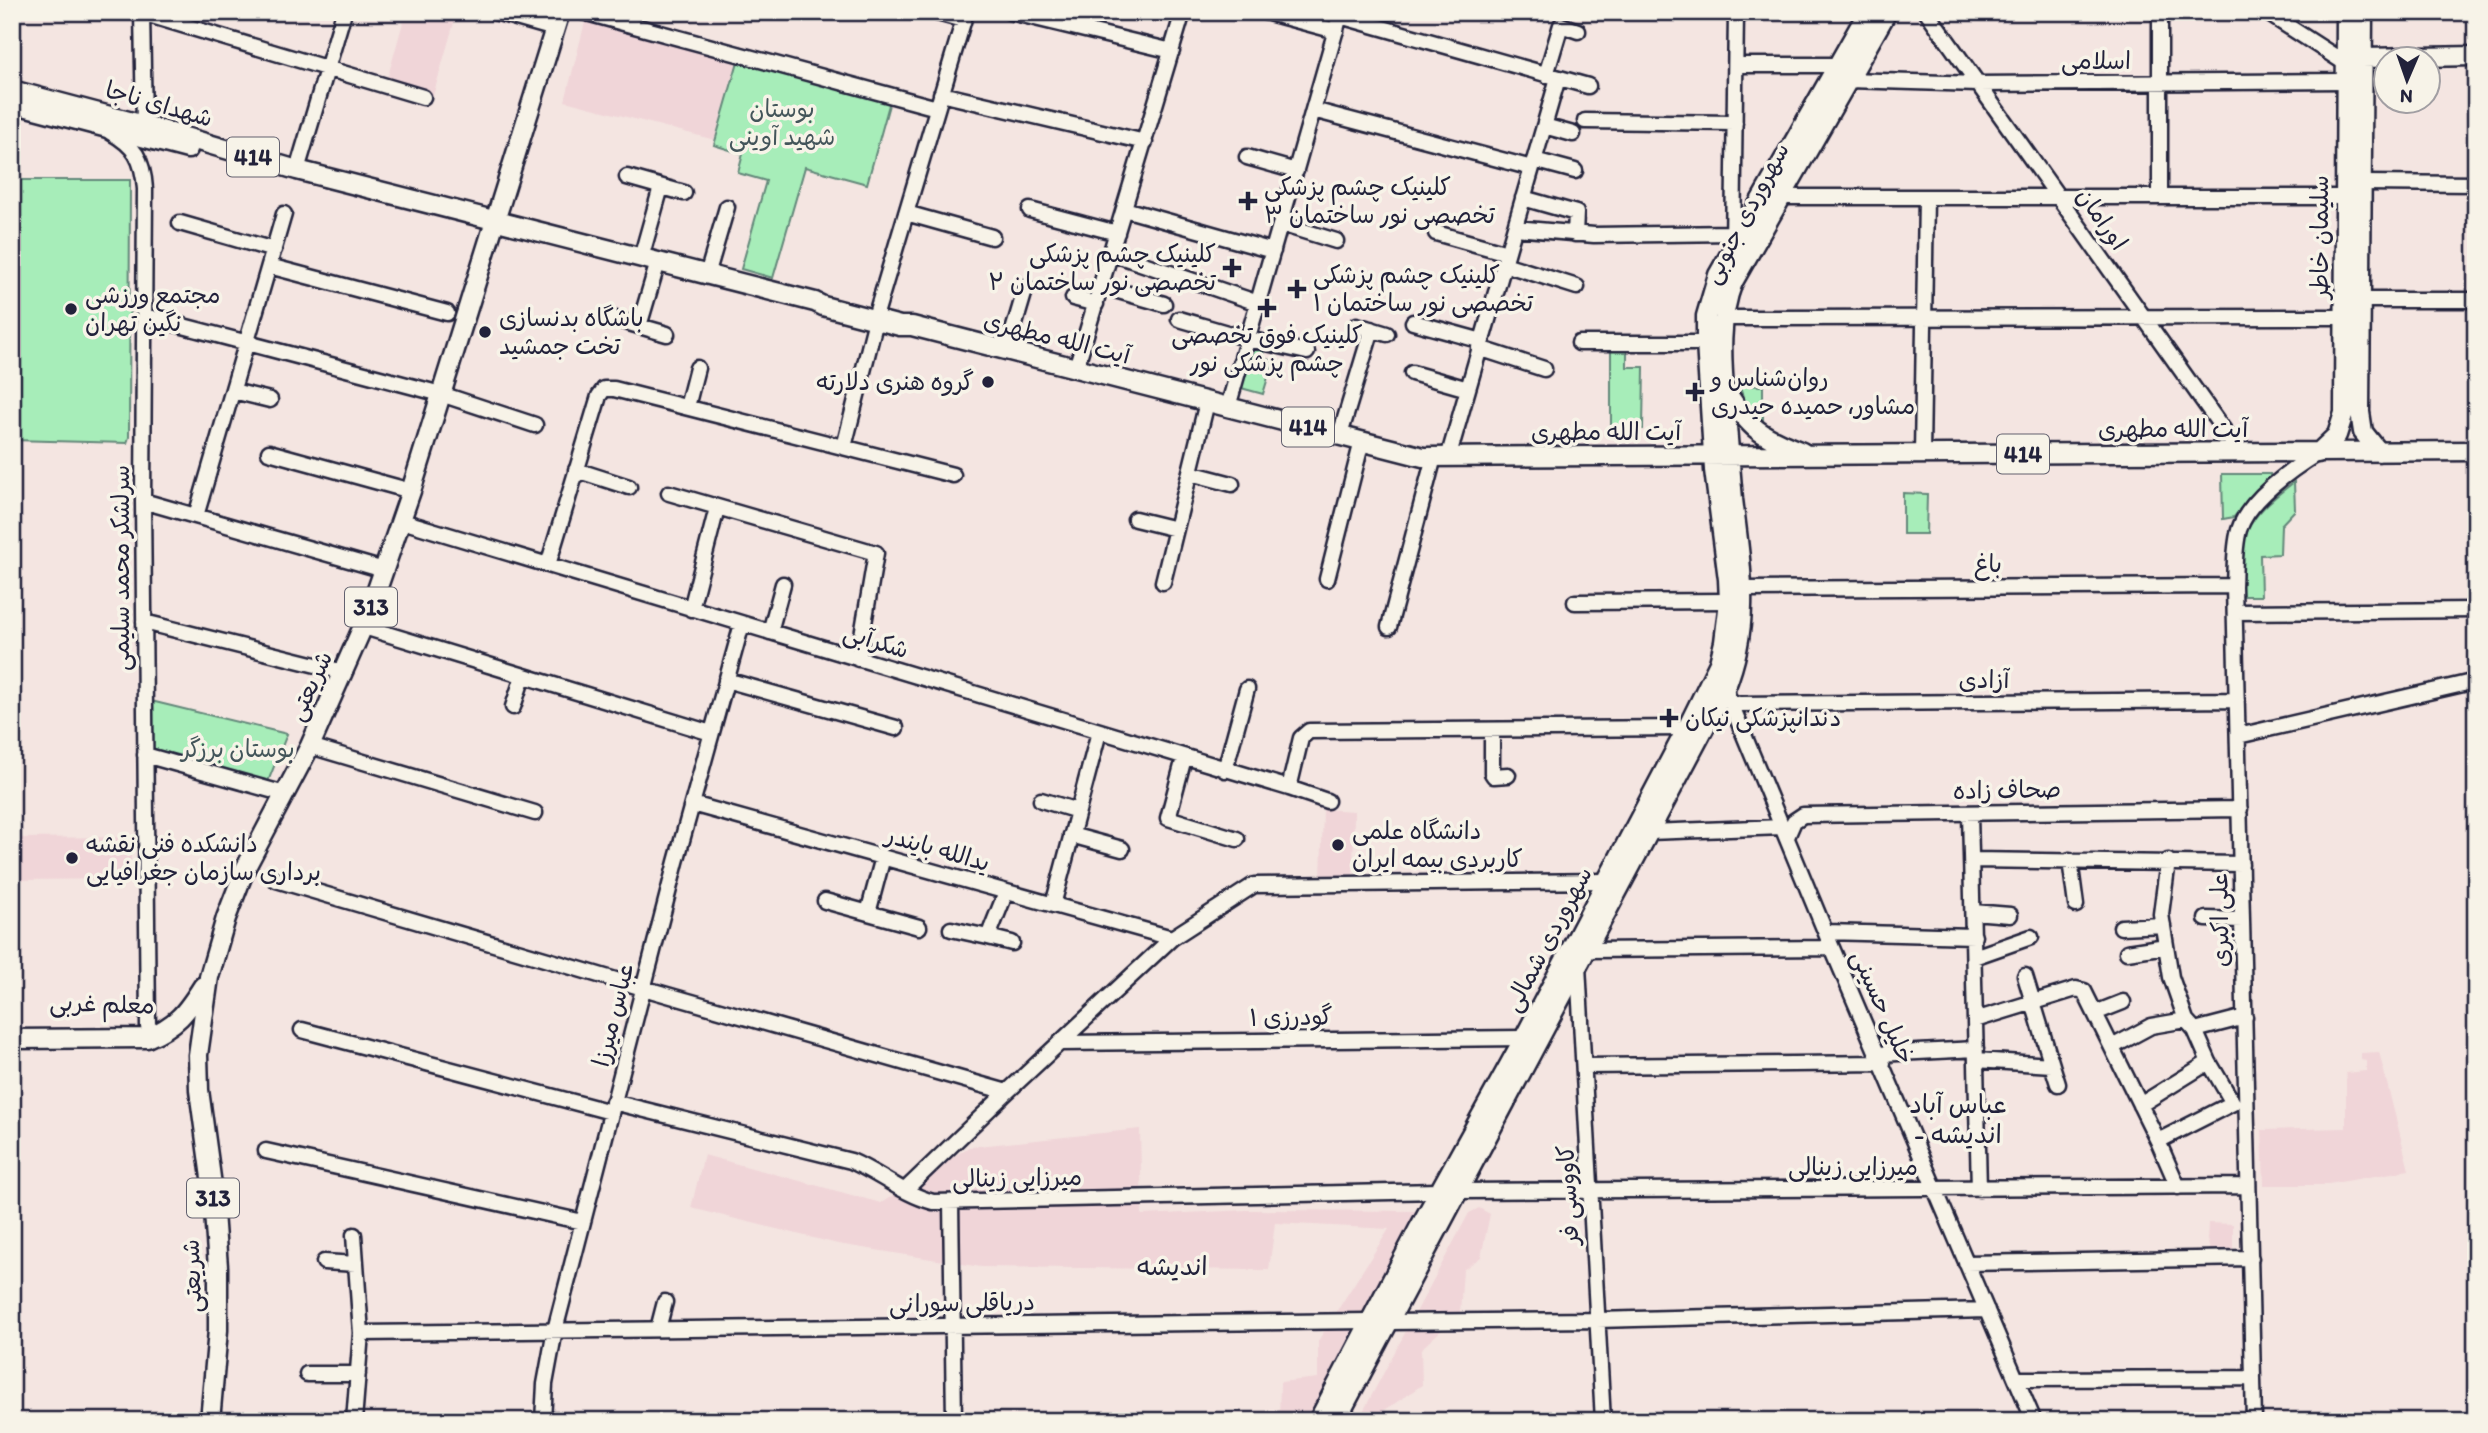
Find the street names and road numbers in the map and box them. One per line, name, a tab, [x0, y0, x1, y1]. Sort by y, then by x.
street label: اسلامی	[2061, 46, 2131, 76]
street label: شهدای ناجا	[102, 74, 216, 133]
street label: سهروردی جنوبی	[1696, 137, 1797, 289]
road number: 414	[227, 138, 279, 176]
street label: سلیمان خاطر	[2305, 175, 2334, 301]
street label: اورامان	[2071, 182, 2134, 255]
street label: آیت الله مطهری	[981, 305, 1135, 370]
road number: 414	[1282, 408, 1334, 446]
street label: آیت الله مطهری	[2098, 414, 2249, 443]
street label: آیت الله مطهری	[1531, 417, 1682, 446]
road number: 414	[1997, 435, 2049, 474]
street label: سرلشکر محمد سلیمی	[106, 465, 136, 671]
street label: باغ	[1974, 549, 2002, 581]
road number: 313	[345, 587, 397, 626]
street label: شکرآبی	[840, 617, 912, 665]
street label: شریعتی	[281, 646, 339, 726]
street label: آزادی	[1959, 665, 2010, 694]
street label: صحاف زاده	[1953, 774, 2061, 805]
street label: یدالله بایندر	[881, 819, 993, 877]
street label: سهروردی شمالی	[1497, 861, 1599, 1017]
street label: علی‌ اکبری	[2204, 873, 2236, 967]
street label: خلیل حسینی	[1845, 945, 1921, 1069]
street label: عباس میرزا	[586, 960, 639, 1070]
street label: معلم غربی	[49, 987, 155, 1024]
street label: گودرزی ۱	[1249, 1001, 1333, 1033]
street label: کاووسی فر	[1550, 1144, 1586, 1248]
street label: میرزایی زینالی	[1788, 1152, 1918, 1182]
street label: میرزایی زینالی	[952, 1162, 1082, 1194]
road number: 313	[187, 1178, 239, 1218]
street label: شریعتی	[176, 1239, 208, 1313]
street label: دریاقلی سورانی	[889, 1287, 1035, 1319]

